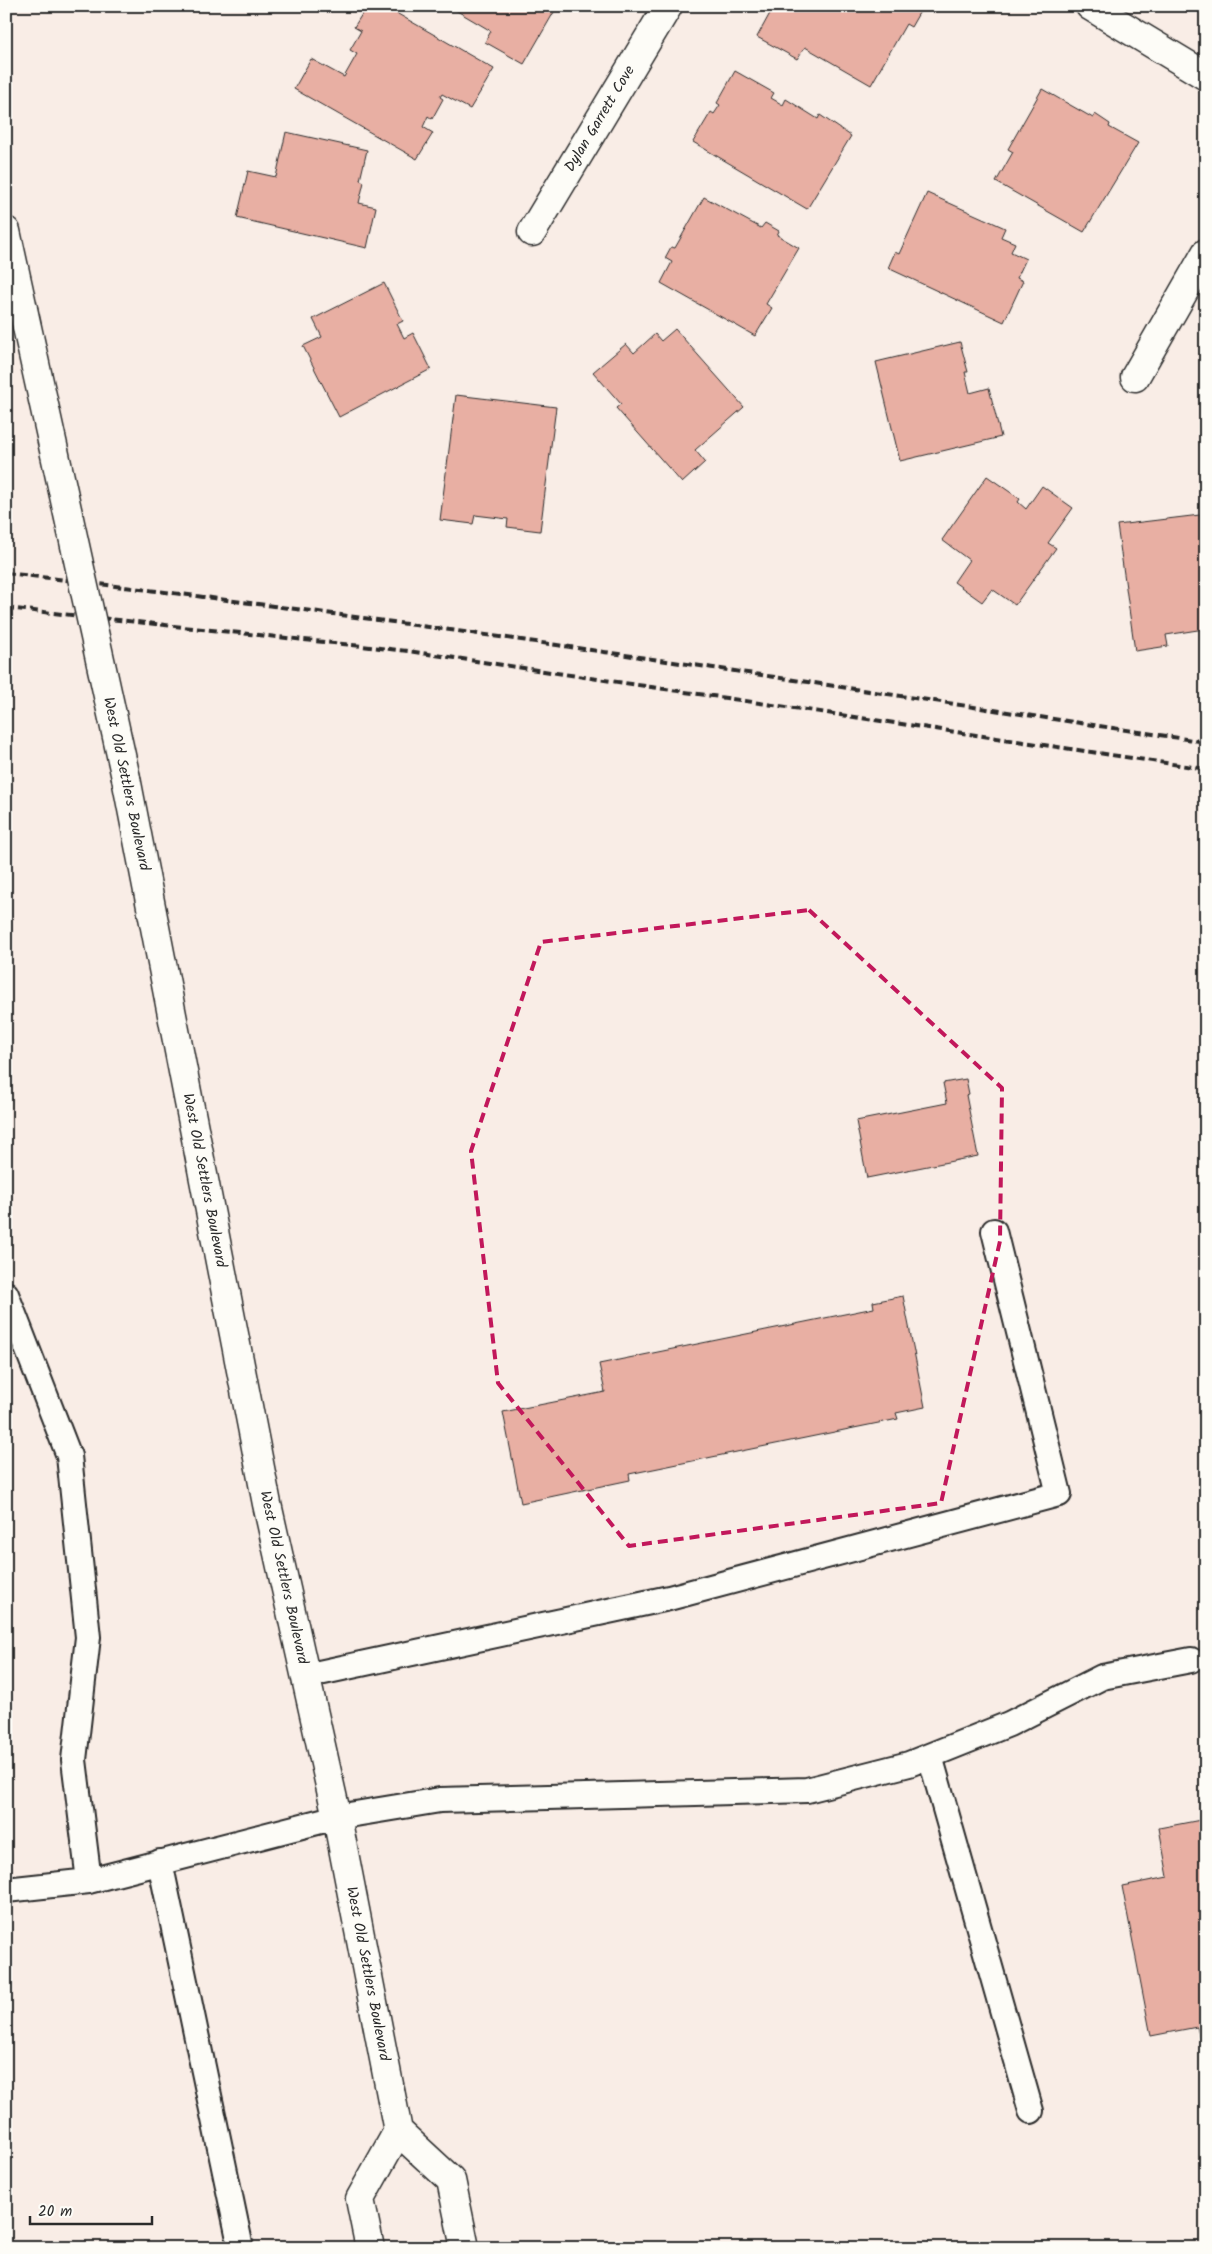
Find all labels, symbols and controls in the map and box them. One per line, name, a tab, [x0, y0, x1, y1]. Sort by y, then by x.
street label: Dylan Garrett Cove	[559, 61, 642, 177]
street label: West Old Settlers Boulevard	[96, 695, 156, 874]
street label: West Old Settlers Boulevard	[175, 1091, 233, 1270]
street label: West Old Settlers Boulevard	[253, 1489, 315, 1667]
street label: West Old Settlers Boulevard	[339, 1885, 396, 2064]
scale bar	[30, 2194, 152, 2226]
text: 20 m	[38, 2200, 72, 2224]

